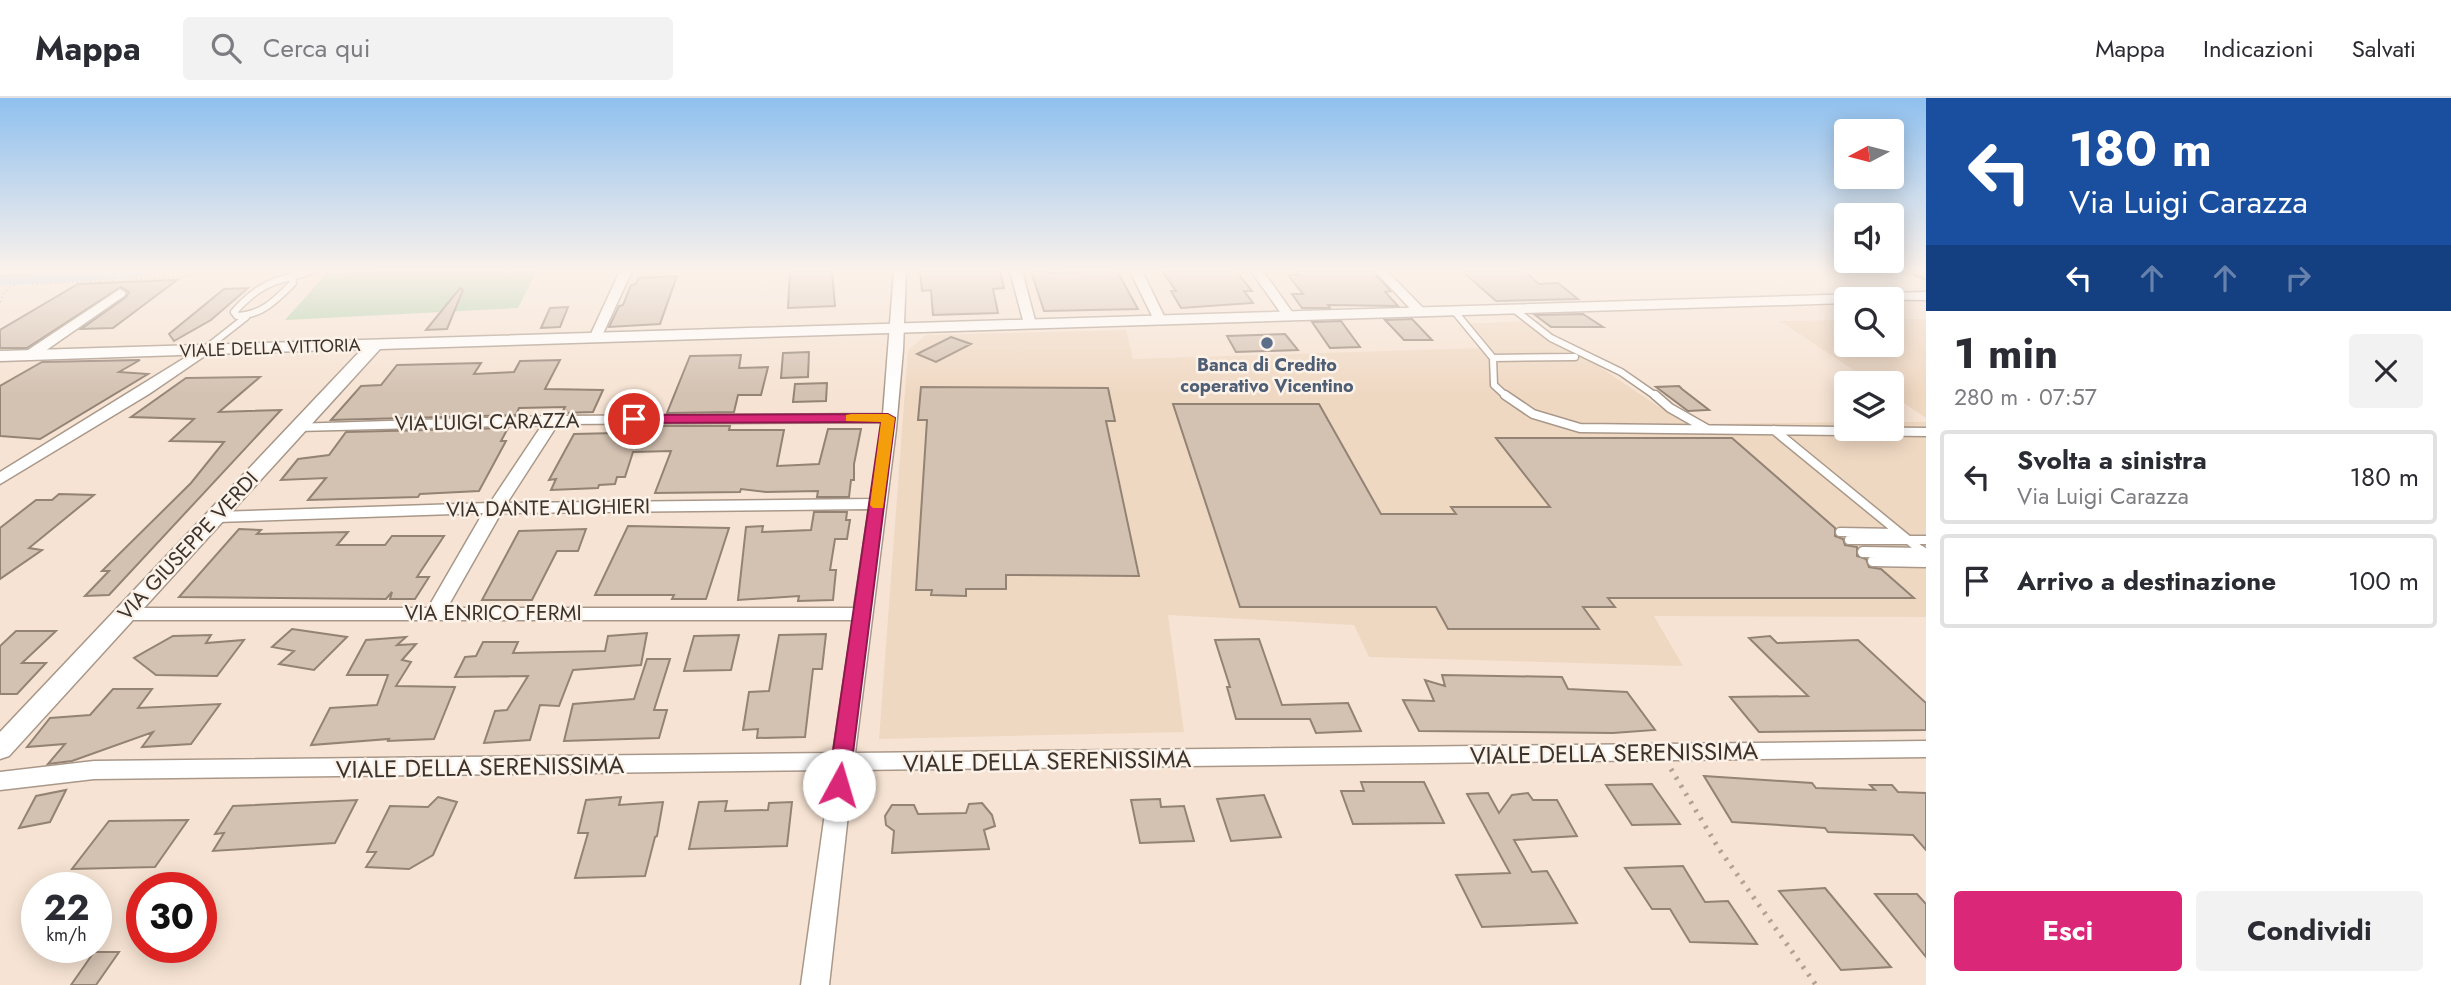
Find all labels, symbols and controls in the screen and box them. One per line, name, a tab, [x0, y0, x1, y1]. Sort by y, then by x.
search box	[183, 17, 673, 80]
text: Mappa	[35, 25, 141, 72]
icon: search	[207, 29, 245, 67]
text: Cerca qui	[263, 29, 370, 67]
text: Mappa	[2095, 31, 2165, 66]
text: Indicazioni	[2203, 31, 2314, 66]
text: Salvati	[2352, 31, 2416, 66]
text: 180 m	[2069, 114, 2212, 184]
north arrow	[1834, 119, 1904, 189]
map controls	[1834, 119, 1904, 441]
icon: left	[1954, 126, 2045, 217]
text: Via Luigi Carazza	[2069, 179, 2308, 225]
button: sound	[1834, 203, 1904, 273]
icon: left	[2060, 259, 2098, 297]
icon: ahead	[2133, 259, 2171, 297]
icon: ahead	[2206, 259, 2244, 297]
icon: right	[2279, 259, 2317, 297]
button: search	[1834, 287, 1904, 357]
text: 1 min	[1954, 323, 2058, 384]
street label: VIALE DELLA VITTORIA	[179, 332, 361, 364]
button: close	[2349, 334, 2423, 408]
marker: Banca di Credito coperativo Vicentino	[1259, 335, 1275, 351]
place label: Banca di Credito coperativo Vicentino	[1180, 352, 1354, 399]
button: layers	[1834, 371, 1904, 441]
text: 280 m · 07:57	[1954, 380, 2097, 414]
pin	[604, 389, 664, 449]
icon: arrive	[615, 400, 653, 438]
street label: VIA LUIGI CARAZZA	[394, 405, 580, 439]
text: Svolta a sinistra	[2017, 441, 2207, 479]
icon: left	[1958, 458, 1996, 496]
text: 180 m	[2349, 458, 2419, 496]
street label: VIA GIUSEPPE VERDI	[111, 465, 265, 627]
text: Via Luigi Carazza	[2017, 479, 2189, 513]
street label: VIA DANTE ALIGHIERI	[446, 491, 650, 525]
icon: arrive	[1958, 562, 1996, 600]
text: Arrivo a destinazione	[2017, 562, 2276, 600]
text: 100 m	[2348, 562, 2419, 600]
street label: VIA ENRICO FERMI	[404, 598, 582, 628]
street label: VIALE DELLA SERENISSIMA	[1469, 733, 1759, 773]
street label: VIALE DELLA SERENISSIMA	[902, 741, 1192, 781]
street label: VIALE DELLA SERENISSIMA	[335, 747, 625, 787]
position arrow	[802, 748, 876, 822]
speed limit sign: 30	[126, 872, 217, 963]
text: 22	[44, 883, 89, 933]
button: Esci	[1954, 891, 2182, 971]
button: Condividi	[2196, 891, 2423, 971]
text: km/h	[46, 922, 87, 948]

